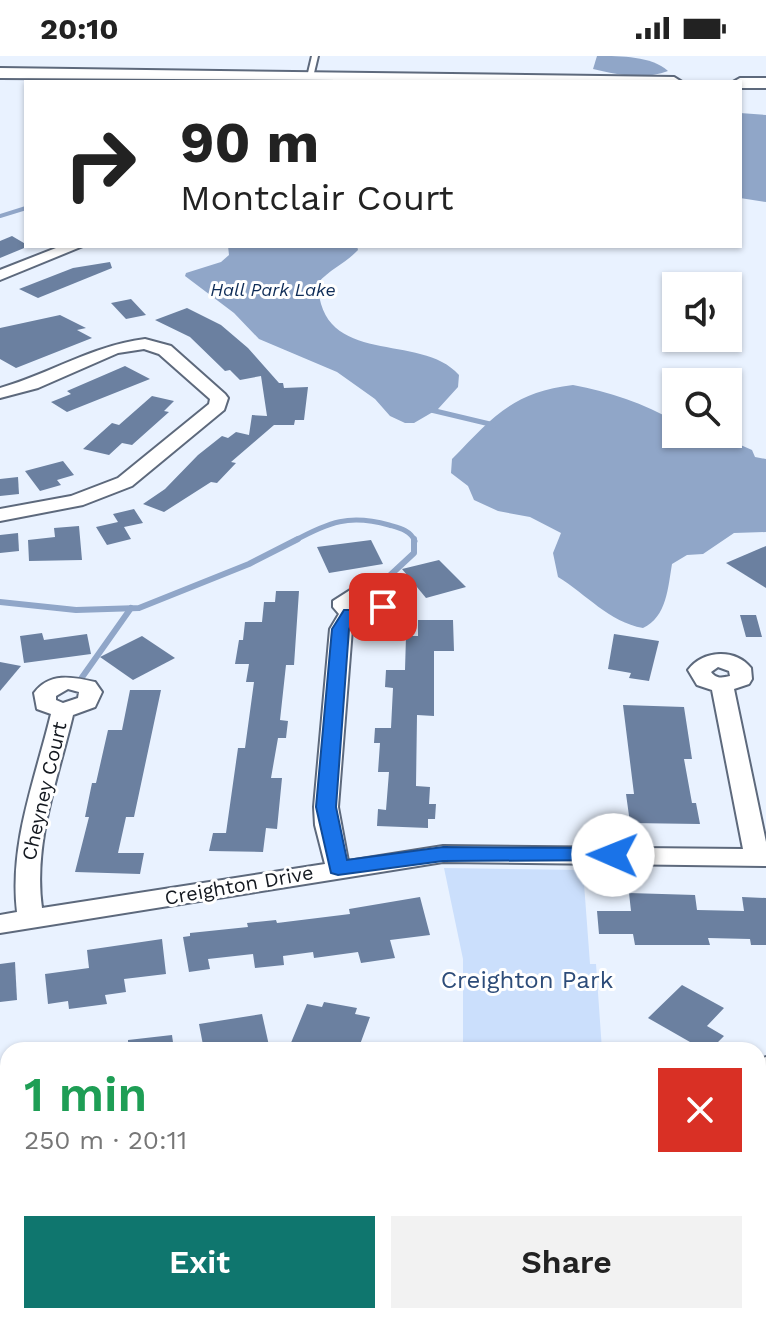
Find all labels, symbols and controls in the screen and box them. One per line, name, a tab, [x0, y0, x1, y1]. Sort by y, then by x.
text: 20:10	[40, 11, 119, 46]
text: 90 m	[180, 110, 319, 176]
icon: right	[48, 112, 152, 216]
text: Montclair Court	[180, 177, 454, 219]
map controls	[662, 272, 742, 448]
button: sound	[662, 272, 742, 352]
water label: Hall Park Lake	[210, 279, 336, 300]
button: search	[662, 368, 742, 448]
pin	[349, 573, 417, 641]
icon: arrive	[361, 585, 405, 629]
street label: Cheyney Court	[16, 719, 72, 863]
position arrow	[571, 813, 655, 897]
street label: Creighton Drive	[163, 860, 315, 910]
park label: Creighton Park	[441, 966, 614, 994]
text: 1 min	[24, 1066, 147, 1123]
button: close	[658, 1068, 742, 1152]
text: 250 m · 20:11	[24, 1125, 187, 1155]
button: Exit	[24, 1216, 375, 1308]
button: Share	[391, 1216, 742, 1308]

